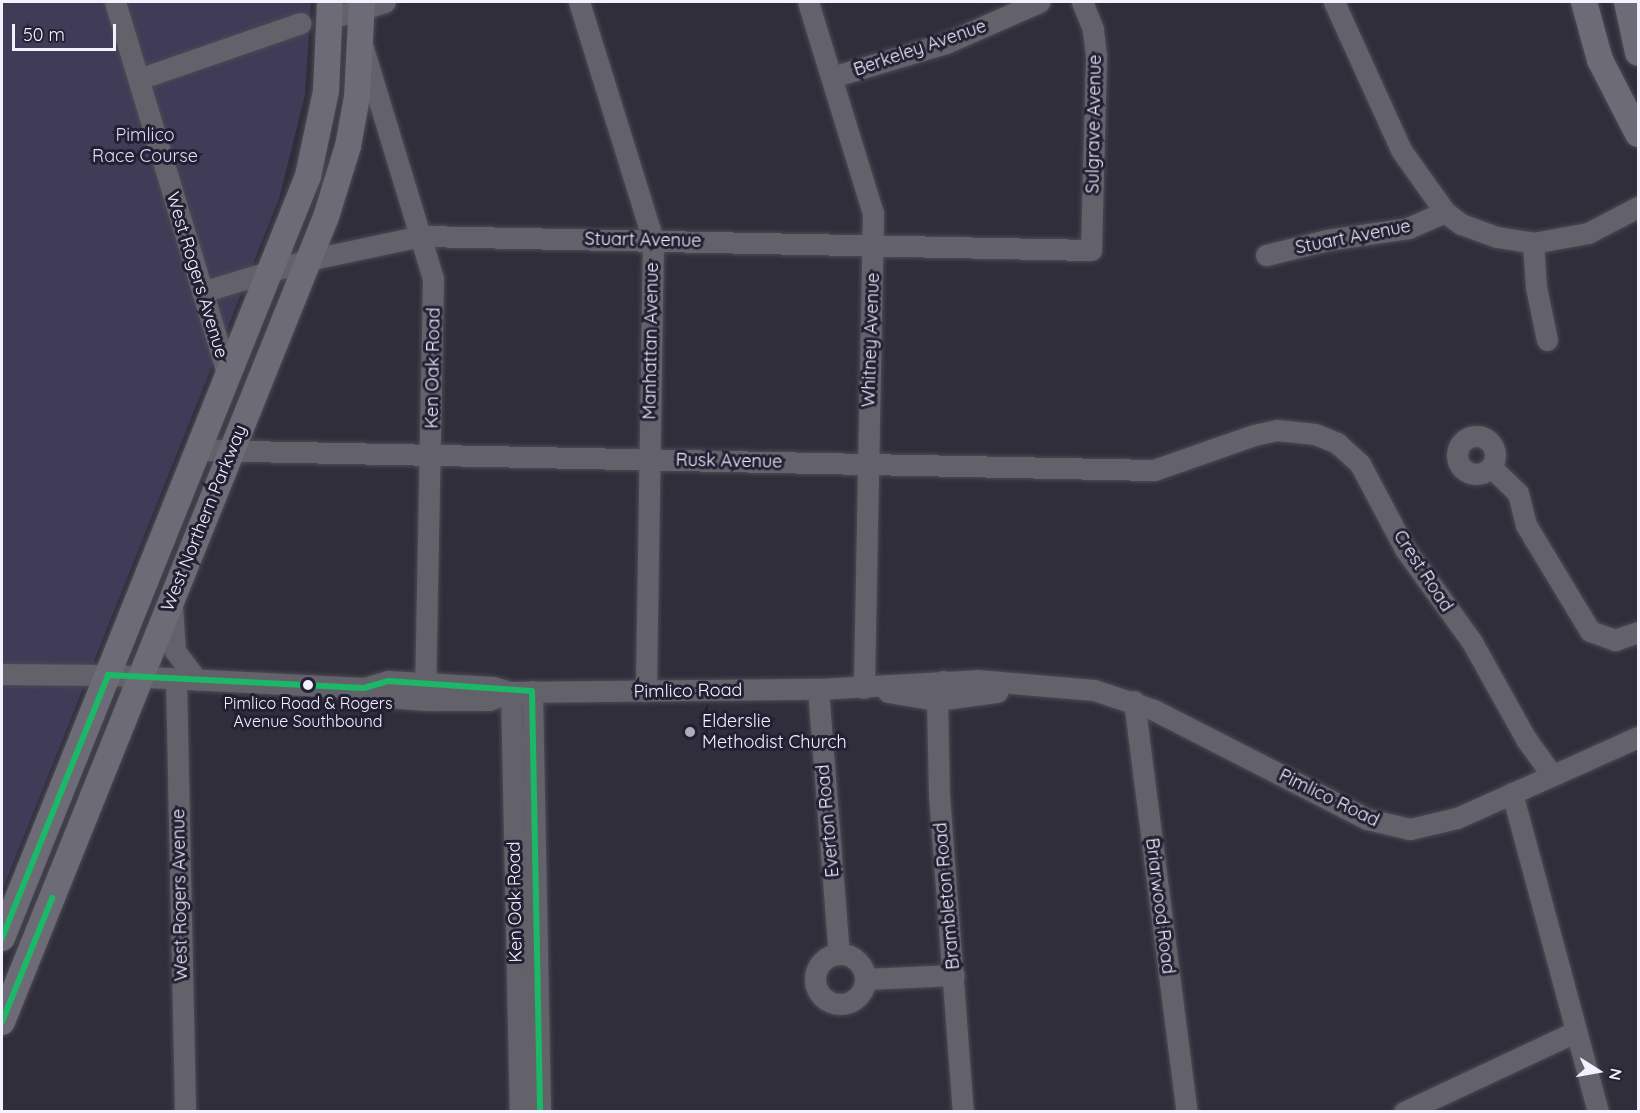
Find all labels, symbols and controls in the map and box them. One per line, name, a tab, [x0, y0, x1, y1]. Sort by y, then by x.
scale bar	[15, 12, 118, 50]
street label: Berkeley Avenue	[851, 15, 989, 81]
text: 50 m	[23, 23, 65, 46]
street label: Sulgrave Avenue	[1082, 54, 1106, 194]
park label: Pimlico Race Course	[92, 125, 198, 168]
street label: West Rogers Avenue	[161, 189, 233, 361]
street label: Stuart Avenue	[1294, 215, 1412, 259]
street label: Stuart Avenue	[584, 228, 702, 252]
street label: Manhattan Avenue	[639, 262, 663, 420]
street label: Whitney Avenue	[858, 272, 884, 408]
street label: Ken Oak Road	[421, 307, 445, 429]
street label: West Northern Parkway	[157, 422, 251, 614]
street label: Rusk Avenue	[675, 449, 783, 473]
street label: Crest Road	[1389, 526, 1457, 616]
marker: Pimlico Road & Rogers Avenue Southbound	[302, 679, 314, 691]
street label: Pimlico Road	[633, 679, 743, 703]
place label: Pimlico Road & Rogers Avenue Southbound	[224, 693, 392, 731]
place label: Elderslie Methodist Church	[702, 711, 847, 754]
marker: Elderslie Methodist Church	[683, 725, 697, 739]
street label: Everton Road	[812, 764, 844, 878]
street label: Pimlico Road	[1275, 764, 1383, 832]
street label: West Rogers Avenue	[168, 809, 192, 981]
street label: Brambleton Road	[930, 822, 964, 970]
street label: Briarwood Road	[1141, 837, 1179, 975]
street label: Ken Oak Road	[503, 841, 527, 963]
north arrow	[1568, 1041, 1628, 1101]
text: N	[1605, 1067, 1627, 1082]

